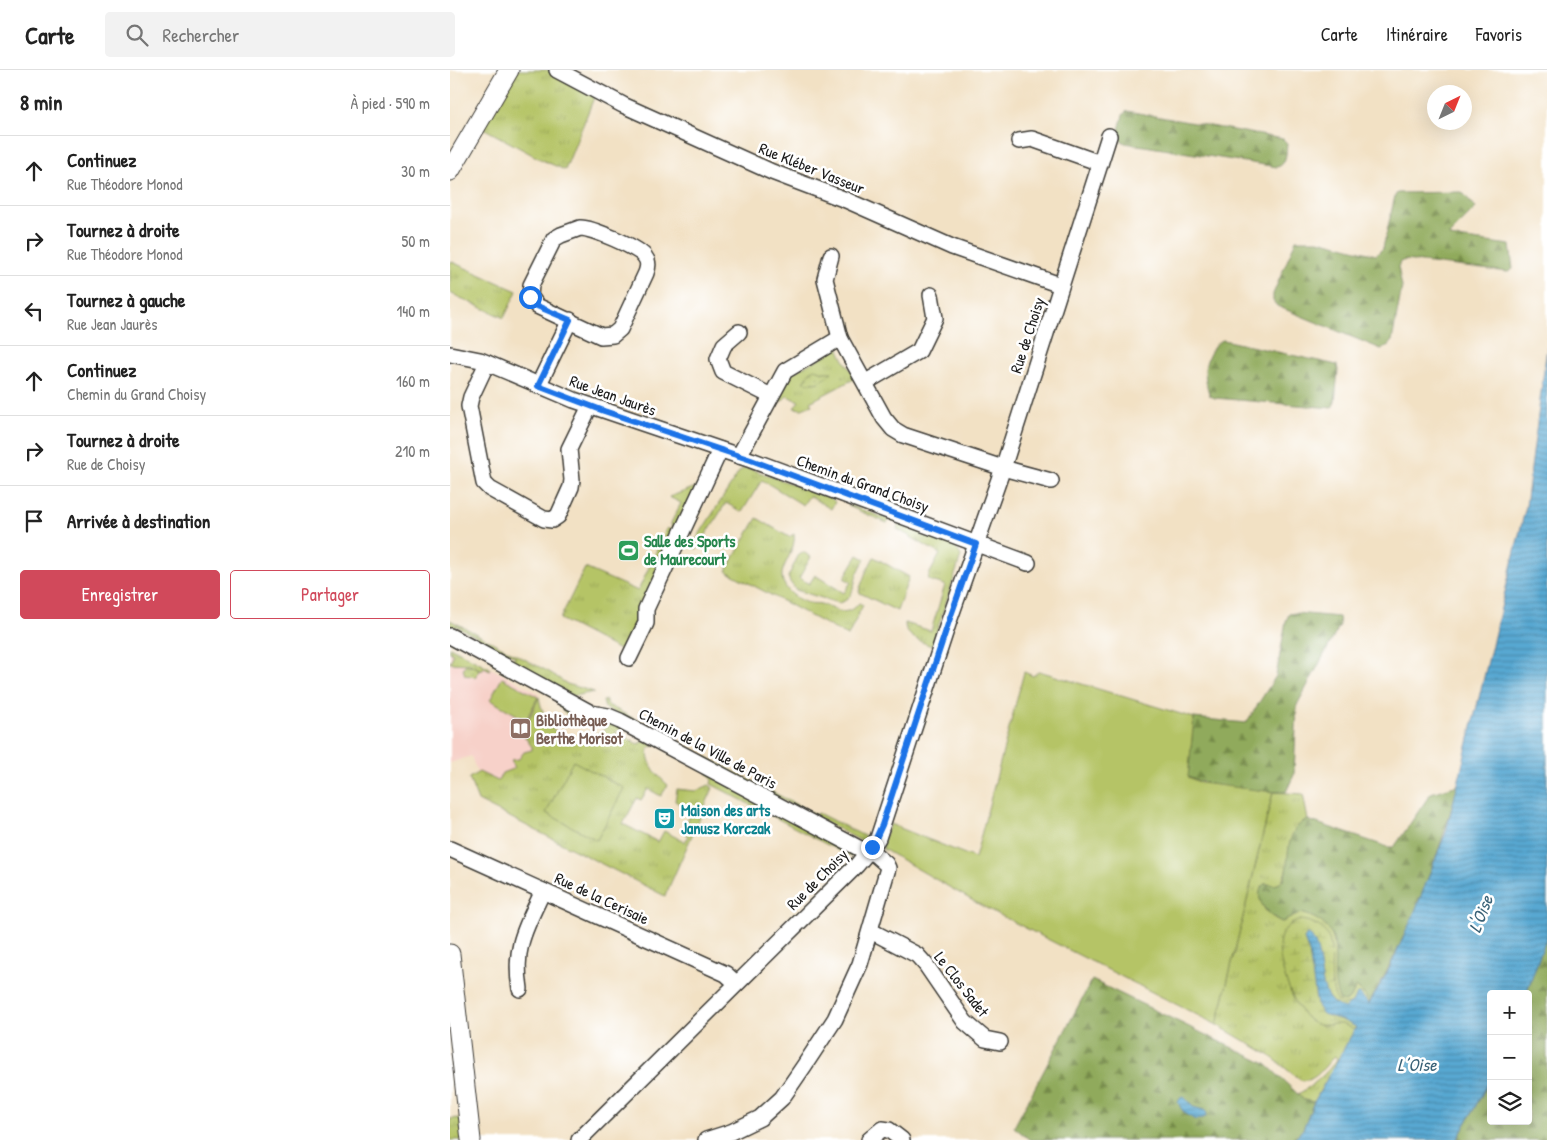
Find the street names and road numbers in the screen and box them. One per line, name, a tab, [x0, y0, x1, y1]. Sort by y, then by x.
street label: Rue Kléber Vasseur	[756, 137, 868, 199]
street label: Rue de Choisy	[1004, 294, 1050, 376]
street label: Rue Jean Jaurès	[567, 369, 659, 421]
street label: Chemin du Grand Choisy	[794, 449, 932, 517]
street label: Chemin de la Ville de Paris	[635, 702, 781, 794]
street label: Rue de Choisy	[781, 843, 853, 915]
street label: Rue de la Cerisaie	[551, 867, 653, 930]
street label: Le Clos Sadet	[930, 947, 995, 1022]

